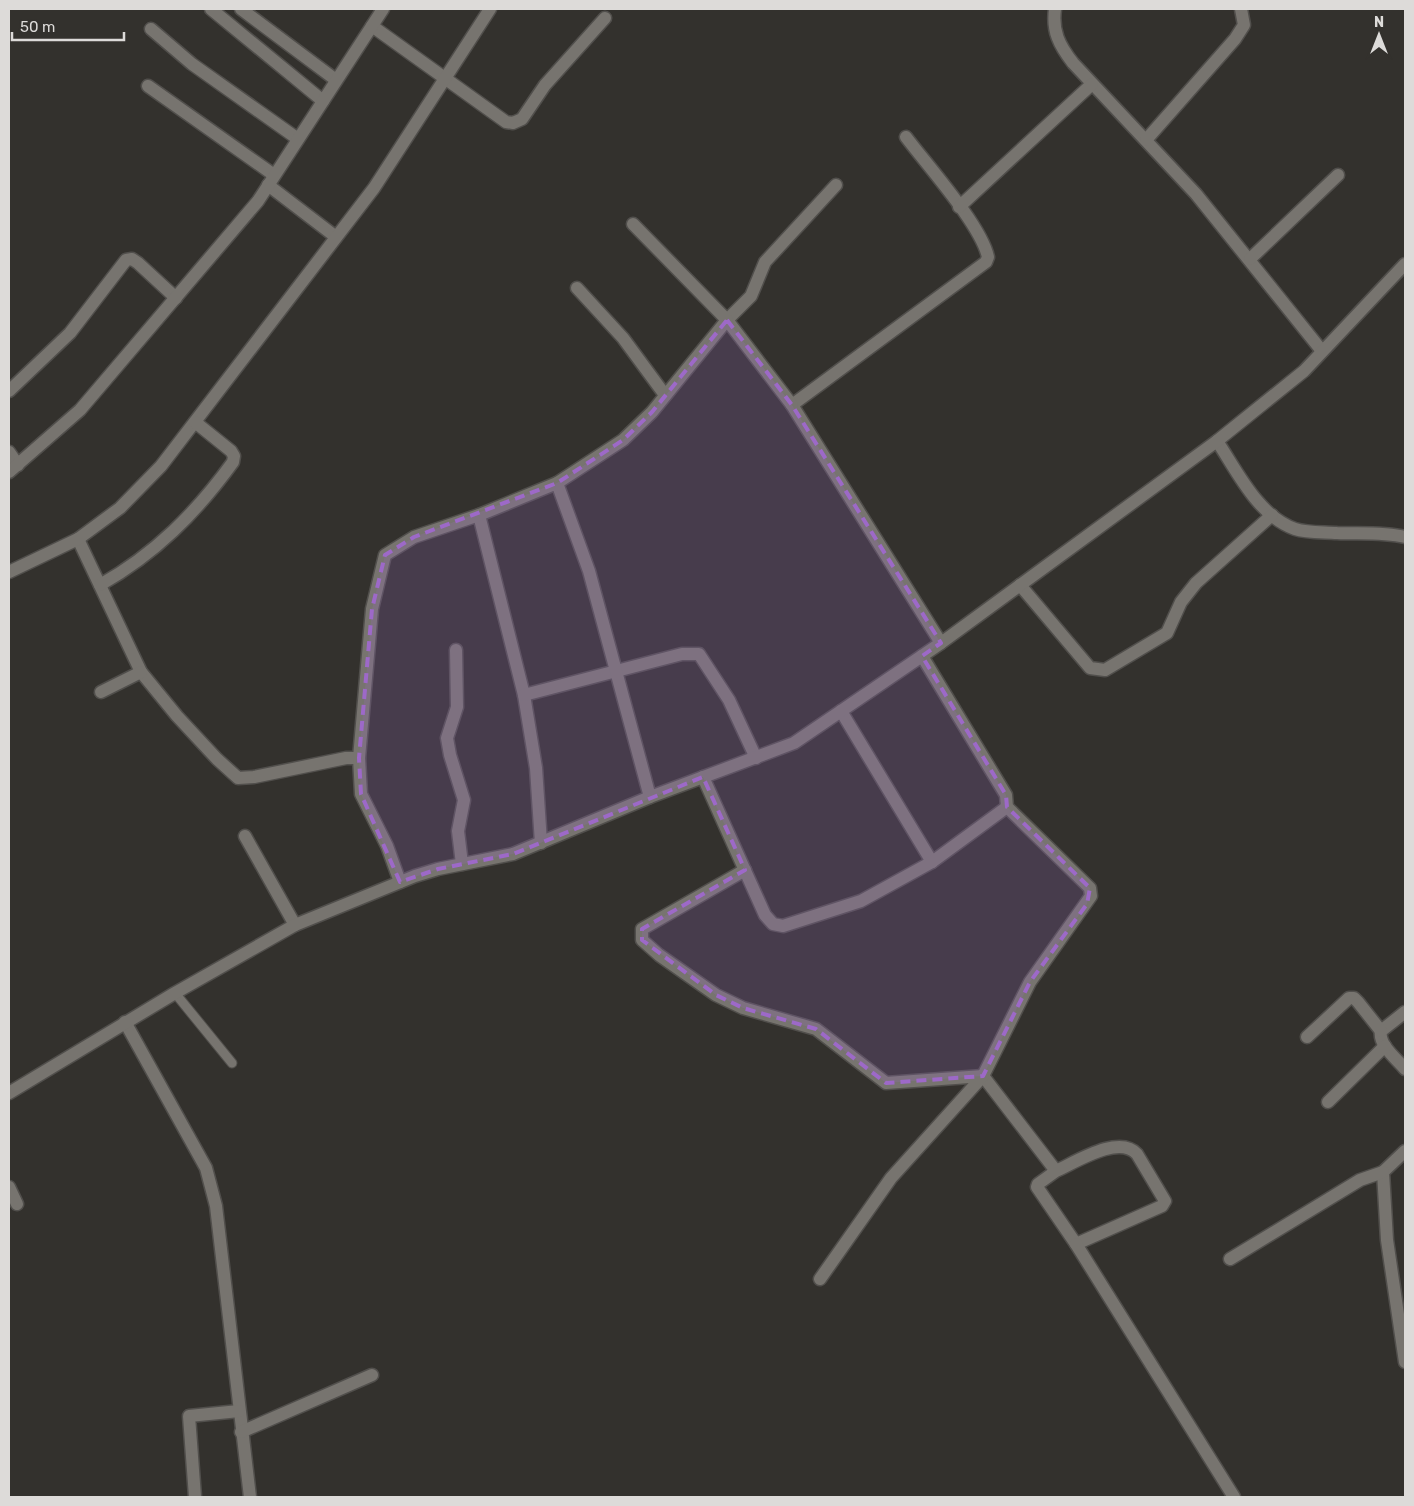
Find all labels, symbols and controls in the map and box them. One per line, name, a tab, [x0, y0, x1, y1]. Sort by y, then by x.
scale bar	[12, 10, 125, 42]
north arrow	[1354, 10, 1404, 60]
text: N	[1374, 14, 1384, 31]
text: 50 m	[20, 18, 55, 36]

